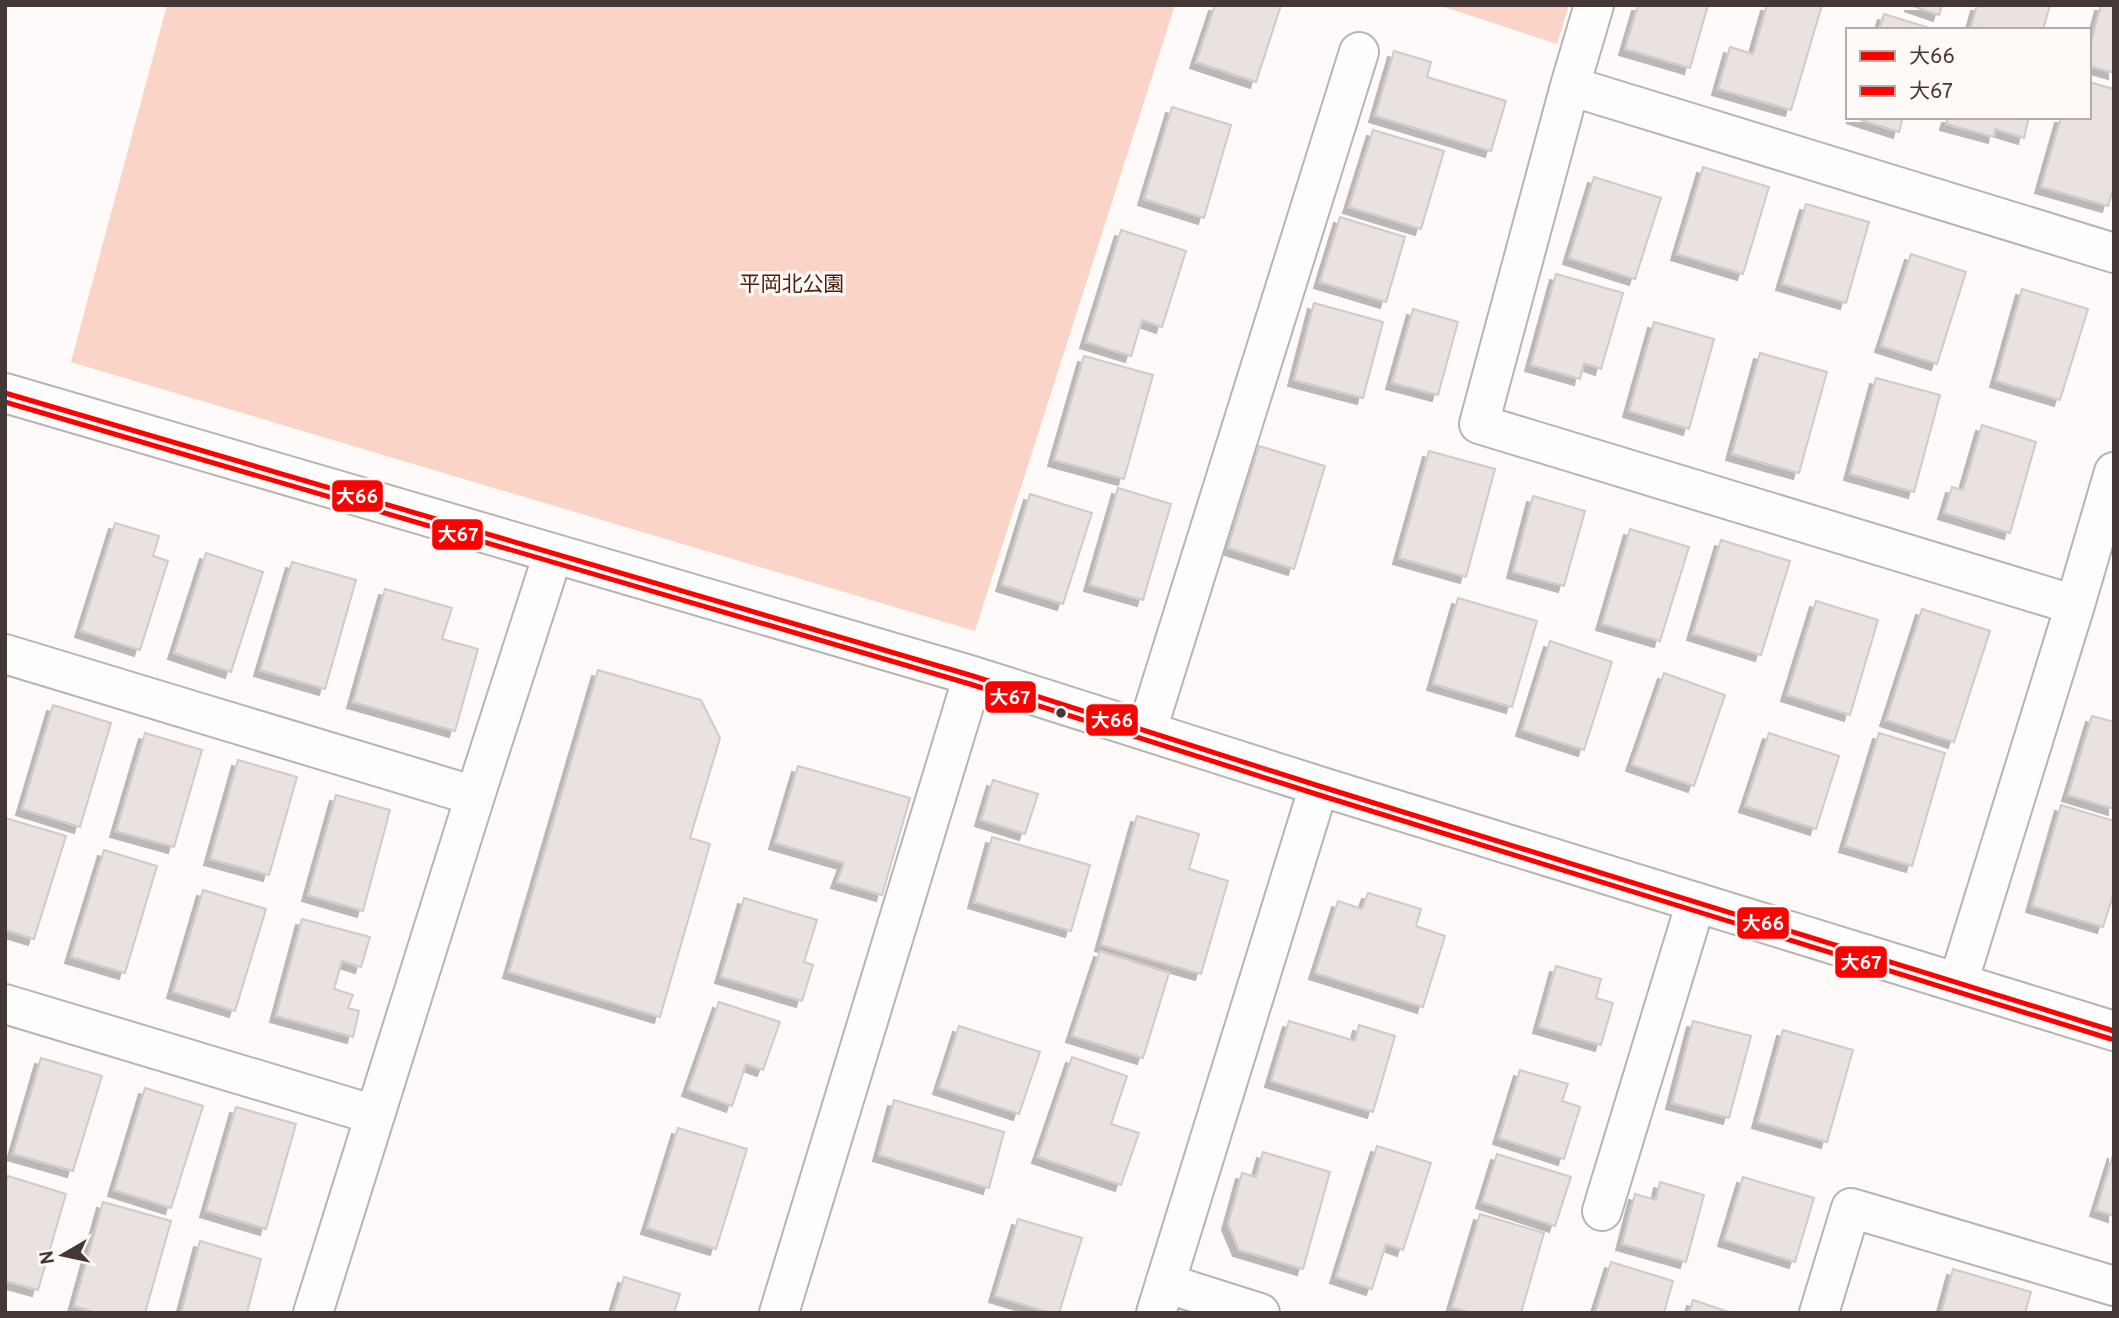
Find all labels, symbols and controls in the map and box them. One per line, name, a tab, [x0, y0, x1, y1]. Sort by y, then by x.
legend	[1846, 28, 2091, 119]
text: 大66	[1909, 44, 1955, 71]
text: 大67	[1909, 79, 1953, 106]
park label: 平岡北公園	[740, 272, 845, 299]
line badge: 大66	[331, 479, 384, 513]
text: 大66	[336, 486, 378, 510]
line badge: 大67	[431, 518, 484, 551]
text: 大67	[438, 524, 478, 548]
line badge: 大67	[984, 680, 1037, 714]
text: 大67	[990, 687, 1030, 711]
line badge: 大66	[1085, 703, 1139, 737]
unlabelled marker	[1054, 706, 1068, 720]
text: 大66	[1091, 710, 1133, 734]
line badge: 大66	[1736, 906, 1790, 940]
text: 大66	[1742, 913, 1784, 937]
line badge: 大67	[1834, 945, 1888, 979]
text: 大67	[1841, 952, 1881, 976]
north arrow	[28, 1220, 98, 1290]
text: N	[35, 1249, 61, 1266]

